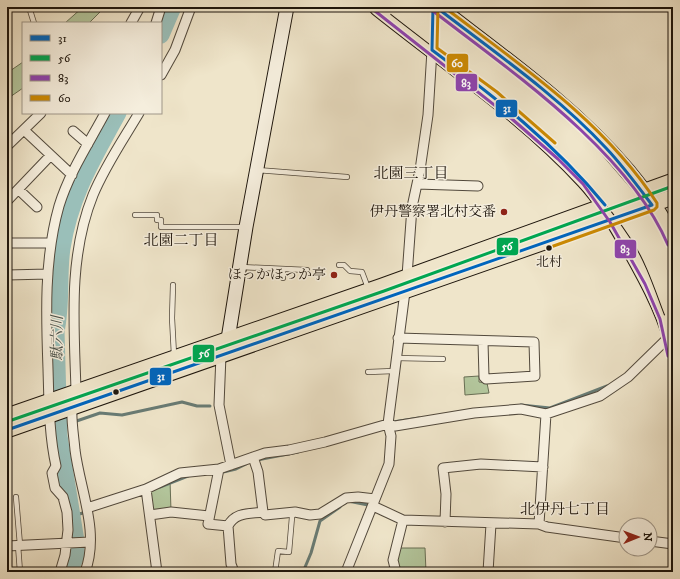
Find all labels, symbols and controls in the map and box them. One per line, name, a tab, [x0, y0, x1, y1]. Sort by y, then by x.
legend	[22, 22, 162, 114]
text: 31	[58, 31, 67, 46]
text: 56	[58, 51, 71, 66]
line badge: 60	[446, 53, 469, 73]
text: 60	[451, 57, 463, 71]
text: 83	[58, 71, 68, 86]
line badge: 83	[455, 73, 478, 92]
text: 83	[461, 77, 471, 91]
text: 60	[58, 91, 71, 106]
line badge: 31	[495, 99, 518, 118]
text: 31	[503, 102, 511, 116]
district label: 北園三丁目	[373, 164, 449, 183]
place label: 伊丹警察署北村交番	[370, 203, 496, 221]
marker: 伊丹警察署北村交番	[499, 207, 509, 217]
district label: 北園二丁目	[143, 231, 219, 250]
line badge: 56	[496, 237, 519, 256]
line badge: 83	[614, 239, 637, 259]
text: 56	[500, 240, 514, 254]
marker: 北村	[544, 243, 554, 253]
text: 83	[620, 243, 630, 257]
place label: 北村	[536, 254, 562, 270]
place label: ほっかほっか亭	[228, 266, 326, 284]
marker: ほっかほっか亭	[329, 270, 339, 280]
water label: 駄六川	[48, 314, 67, 361]
line badge: 56	[192, 344, 215, 363]
text: 56	[197, 347, 211, 361]
line badge: 31	[149, 367, 172, 386]
text: 31	[157, 370, 165, 384]
unlabelled marker	[111, 387, 121, 397]
district label: 北伊丹七丁目	[520, 500, 610, 519]
north arrow	[618, 517, 658, 557]
text: N	[640, 532, 654, 541]

